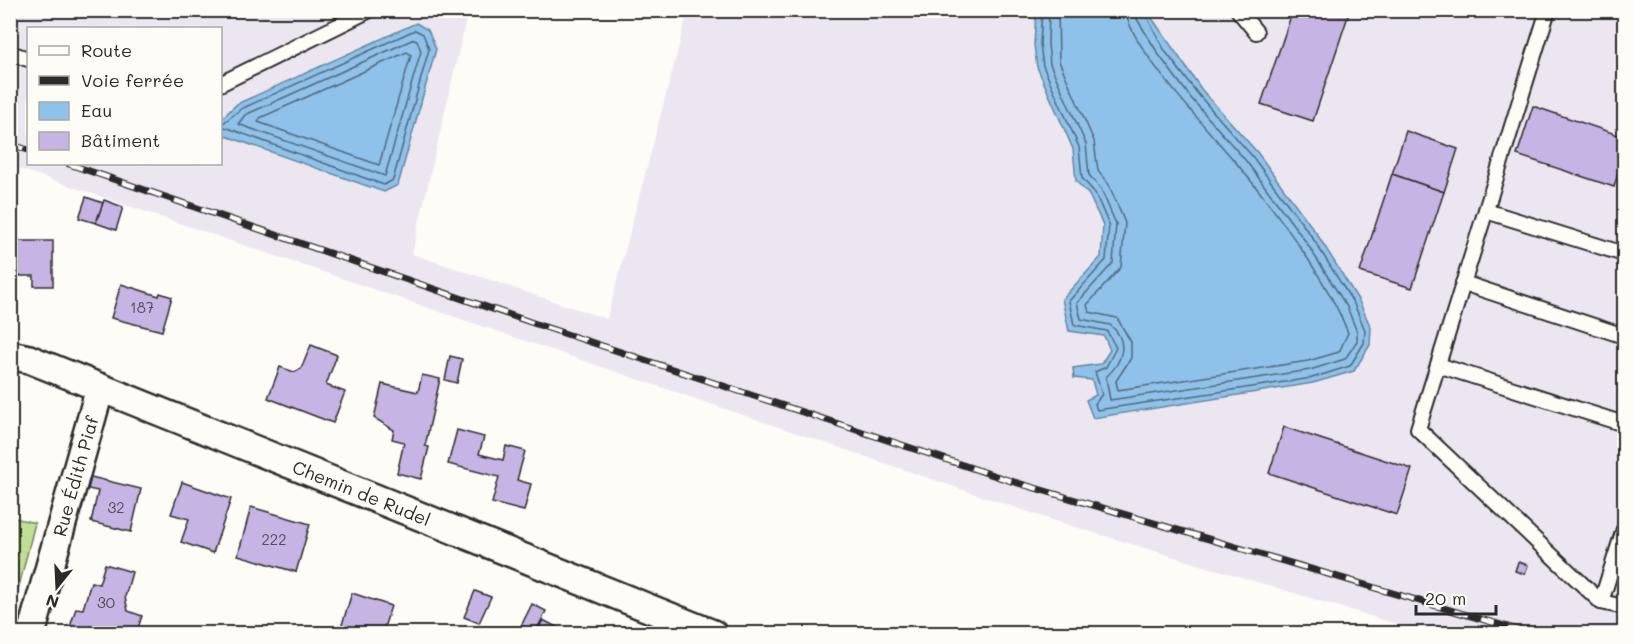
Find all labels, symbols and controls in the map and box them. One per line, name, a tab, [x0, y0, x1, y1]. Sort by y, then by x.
legend	[27, 27, 222, 165]
text: Route	[81, 38, 132, 62]
text: Voie ferrée	[81, 68, 184, 92]
text: Eau	[81, 98, 112, 122]
text: Bâtiment	[81, 128, 160, 152]
house number: 187	[130, 297, 154, 317]
street label: Rue Édith Piaf	[47, 412, 104, 539]
street label: Chemin de Rudel	[289, 454, 434, 531]
house number: 32	[107, 497, 125, 517]
house number: 222	[261, 529, 287, 549]
north arrow	[27, 557, 87, 617]
scale bar	[1416, 578, 1496, 616]
text: 20 m	[1425, 586, 1466, 610]
text: N	[43, 590, 61, 614]
house number: 30	[97, 592, 115, 612]

